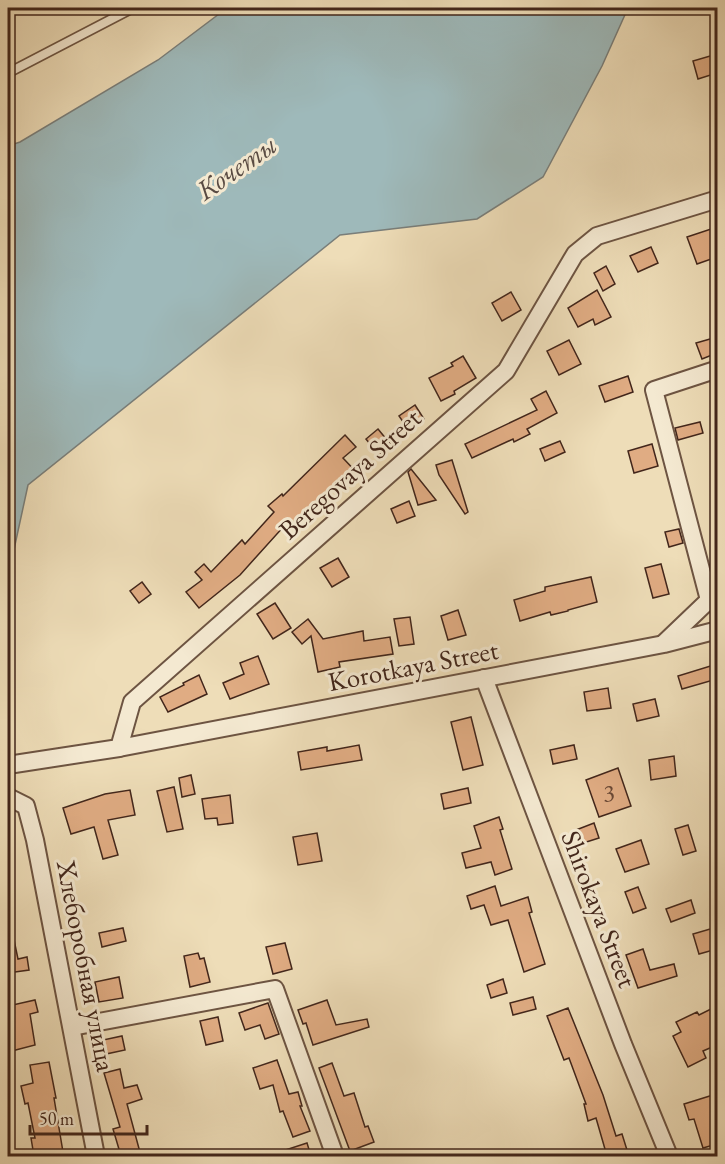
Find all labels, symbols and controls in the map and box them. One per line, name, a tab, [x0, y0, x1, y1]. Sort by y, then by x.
water label: Кочеты	[188, 126, 283, 208]
street label: Beregovaya Street	[271, 400, 428, 547]
street label: Korotkaya Street	[325, 632, 502, 699]
house number: 3	[603, 777, 615, 808]
street label: Shirokaya Street	[554, 825, 646, 993]
street label: Хлеборобная улица	[49, 856, 124, 1075]
scale bar	[30, 1098, 147, 1136]
text: 50 m	[39, 1107, 74, 1130]

